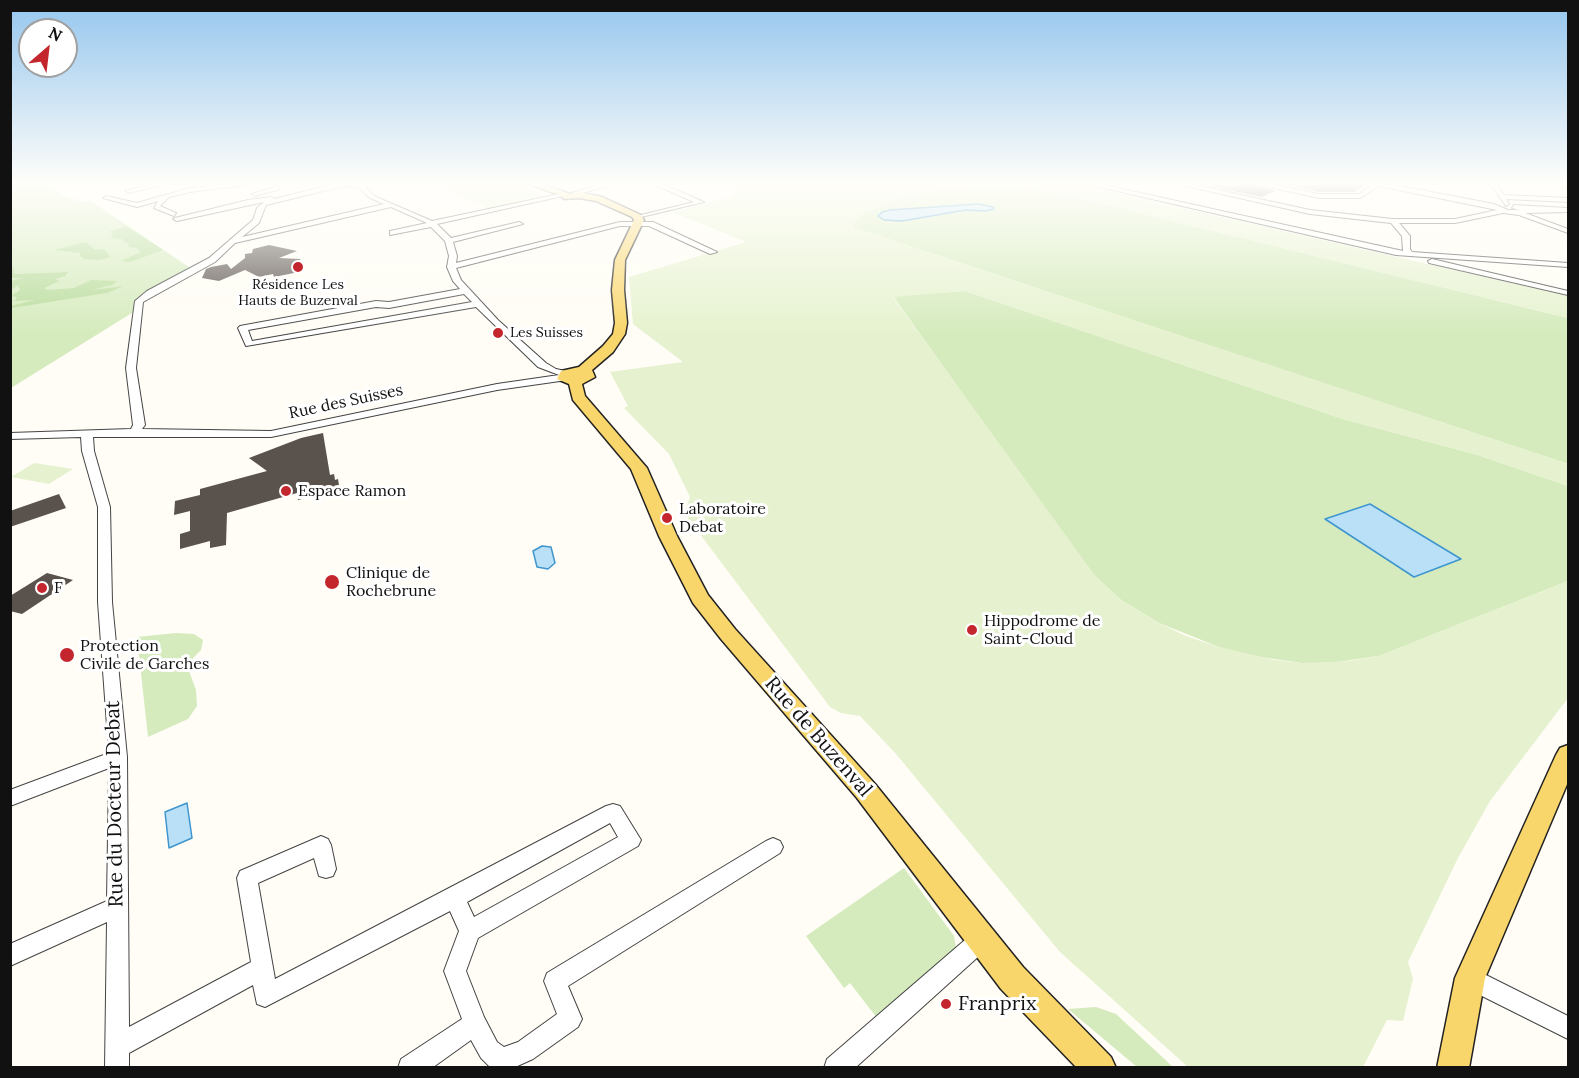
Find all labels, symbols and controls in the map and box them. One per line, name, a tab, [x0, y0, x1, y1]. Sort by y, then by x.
north arrow	[18, 18, 78, 78]
text: N	[45, 22, 66, 46]
marker: Résidence Les Hauts de Buzenval	[291, 260, 305, 274]
place label: Résidence Les Hauts de Buzenval	[238, 277, 358, 310]
place label: Les Suisses	[510, 325, 583, 341]
marker: Les Suisses	[491, 326, 505, 340]
street label: Rue des Suisses	[287, 381, 405, 423]
place label: Espace Ramon	[298, 481, 406, 501]
marker: Espace Ramon	[279, 484, 293, 498]
place label: Laboratoire Debat	[679, 499, 766, 537]
marker: Laboratoire Debat	[660, 511, 674, 525]
place label: Clinique de Rochebrune	[346, 563, 436, 601]
marker: Clinique de Rochebrune	[323, 573, 341, 591]
place label: F	[54, 578, 63, 598]
marker: F	[35, 581, 49, 595]
place label: Hippodrome de Saint-Cloud	[984, 611, 1100, 649]
marker: Hippodrome de Saint-Cloud	[965, 623, 979, 637]
place label: Protection Civile de Garches	[80, 636, 209, 674]
marker: Protection Civile de Garches	[58, 646, 76, 664]
street label: Rue de Buzenval	[759, 672, 877, 802]
street label: Rue du Docteur Debat	[101, 700, 129, 908]
place label: Franprix	[958, 992, 1037, 1016]
marker: Franprix	[939, 997, 953, 1011]

